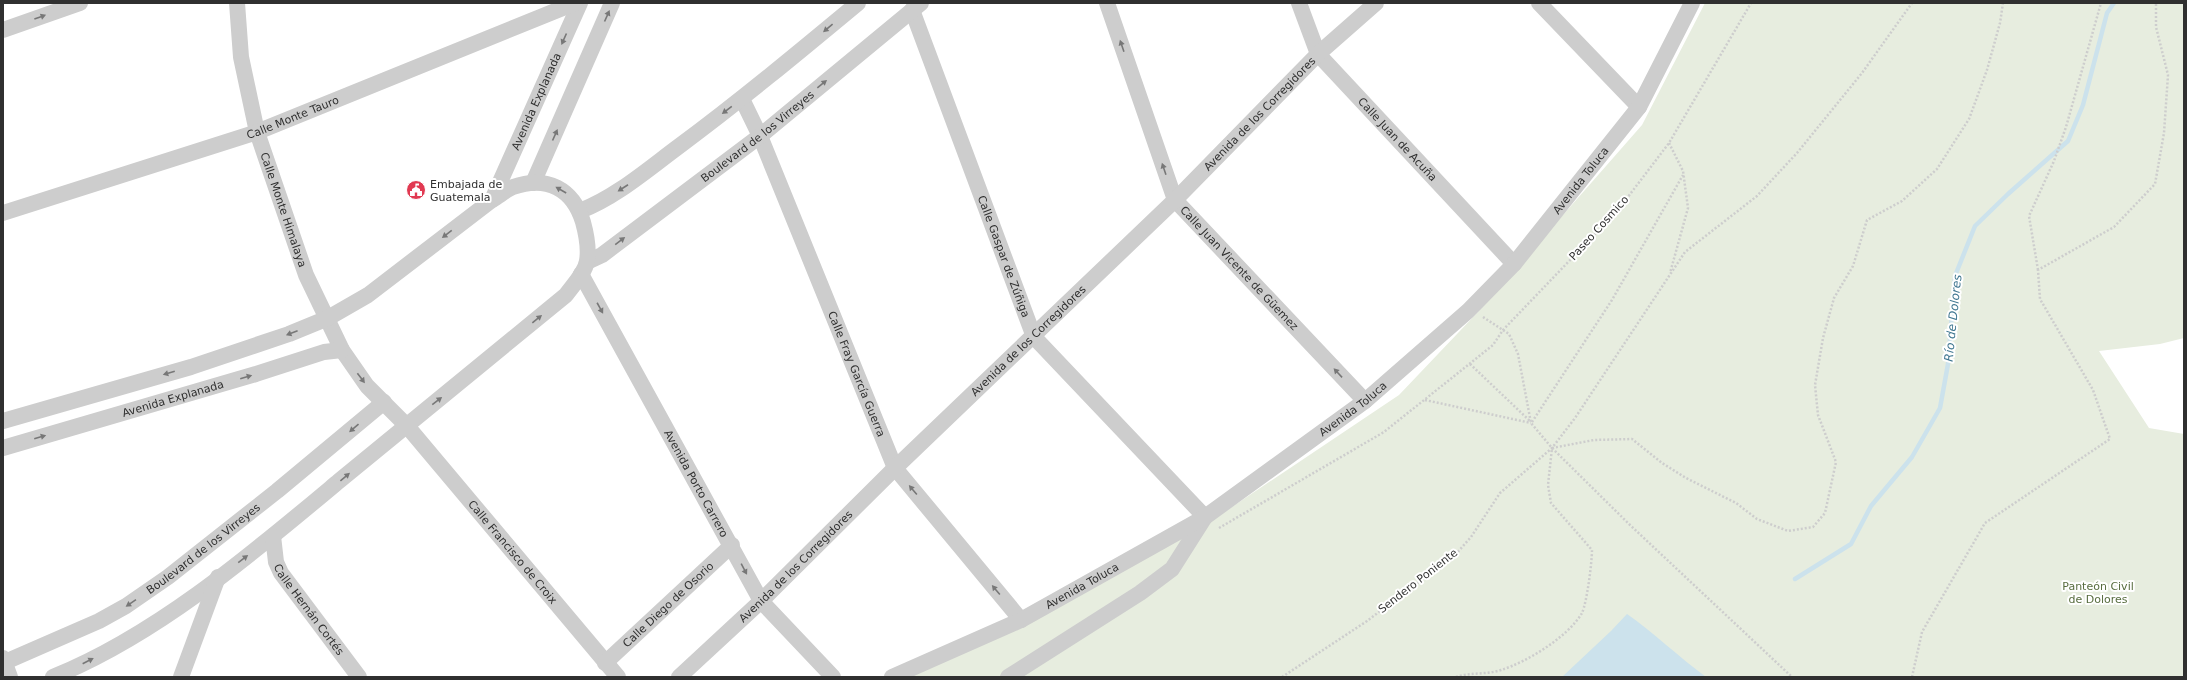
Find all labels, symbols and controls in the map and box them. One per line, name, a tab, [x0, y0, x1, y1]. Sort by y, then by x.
one-way arrow	[604, 10, 610, 21]
one-way arrow	[34, 14, 46, 20]
one-way arrow	[823, 23, 833, 32]
one-way arrow	[561, 33, 567, 45]
one-way arrow	[1119, 40, 1125, 52]
street label: Avenida Explanada	[509, 51, 563, 152]
street label: Avenida de los Corregidores	[1201, 54, 1318, 173]
one-way arrow	[817, 80, 828, 89]
street label: Boulevard de los Virreyes	[698, 88, 817, 185]
street label: Calle Monte Tauro	[245, 93, 341, 141]
street label: Calle Juan de Acuña	[1355, 95, 1440, 184]
one-way arrow	[722, 106, 733, 114]
one-way arrow	[552, 129, 558, 141]
street label: Avenida Toluca	[1550, 144, 1611, 216]
street label: Calle Monte Himalaya	[258, 151, 309, 269]
one-way arrow	[1161, 163, 1167, 175]
place label: Embajada de Guatemala	[430, 178, 502, 204]
public building icon: Embajada de Guatemala	[405, 179, 427, 201]
one-way arrow	[617, 184, 629, 191]
one-way arrow	[555, 186, 567, 193]
street label: Paseo Cosmico	[1567, 193, 1632, 263]
street label: Calle Gaspar de Zúñiga	[975, 194, 1033, 319]
street label: Calle Juan Vicente de Güemez	[1178, 203, 1301, 333]
one-way arrow	[442, 230, 453, 239]
one-way arrow	[615, 237, 625, 245]
water label: Río de Dolores	[1941, 274, 1965, 362]
street label: Avenida de los Corregidores	[968, 282, 1089, 398]
one-way arrow	[597, 303, 603, 314]
street label: Calle Fray García Guerra	[825, 309, 888, 439]
one-way arrow	[532, 314, 543, 323]
one-way arrow	[286, 330, 298, 336]
one-way arrow	[1333, 368, 1343, 378]
one-way arrow	[162, 370, 174, 376]
one-way arrow	[357, 372, 365, 383]
one-way arrow	[240, 374, 252, 380]
street label: Avenida Explanada	[121, 377, 225, 419]
street label: Avenida Toluca	[1316, 379, 1389, 439]
one-way arrow	[431, 397, 442, 405]
one-way arrow	[349, 423, 360, 432]
street label: Avenida Porto Carrero	[662, 427, 731, 539]
one-way arrow	[35, 434, 47, 440]
one-way arrow	[339, 473, 350, 482]
one-way arrow	[908, 484, 917, 495]
street label: Calle Francisco de Croix	[466, 497, 560, 607]
street label: Boulevard de los Virreyes	[144, 500, 263, 596]
street label: Avenida de los Corregidores	[736, 507, 855, 625]
street label: Sendero Poniente	[1376, 546, 1460, 616]
one-way arrow	[238, 554, 249, 563]
street label: Calle Diego de Osorio	[620, 559, 716, 650]
street label: Avenida Toluca	[1043, 560, 1121, 612]
street label: Calle Hernán Cortés	[271, 562, 347, 658]
one-way arrow	[741, 563, 747, 575]
park label: Panteón Civil de Dolores	[2062, 580, 2134, 606]
one-way arrow	[991, 584, 1000, 595]
one-way arrow	[126, 599, 136, 607]
one-way arrow	[83, 658, 94, 664]

